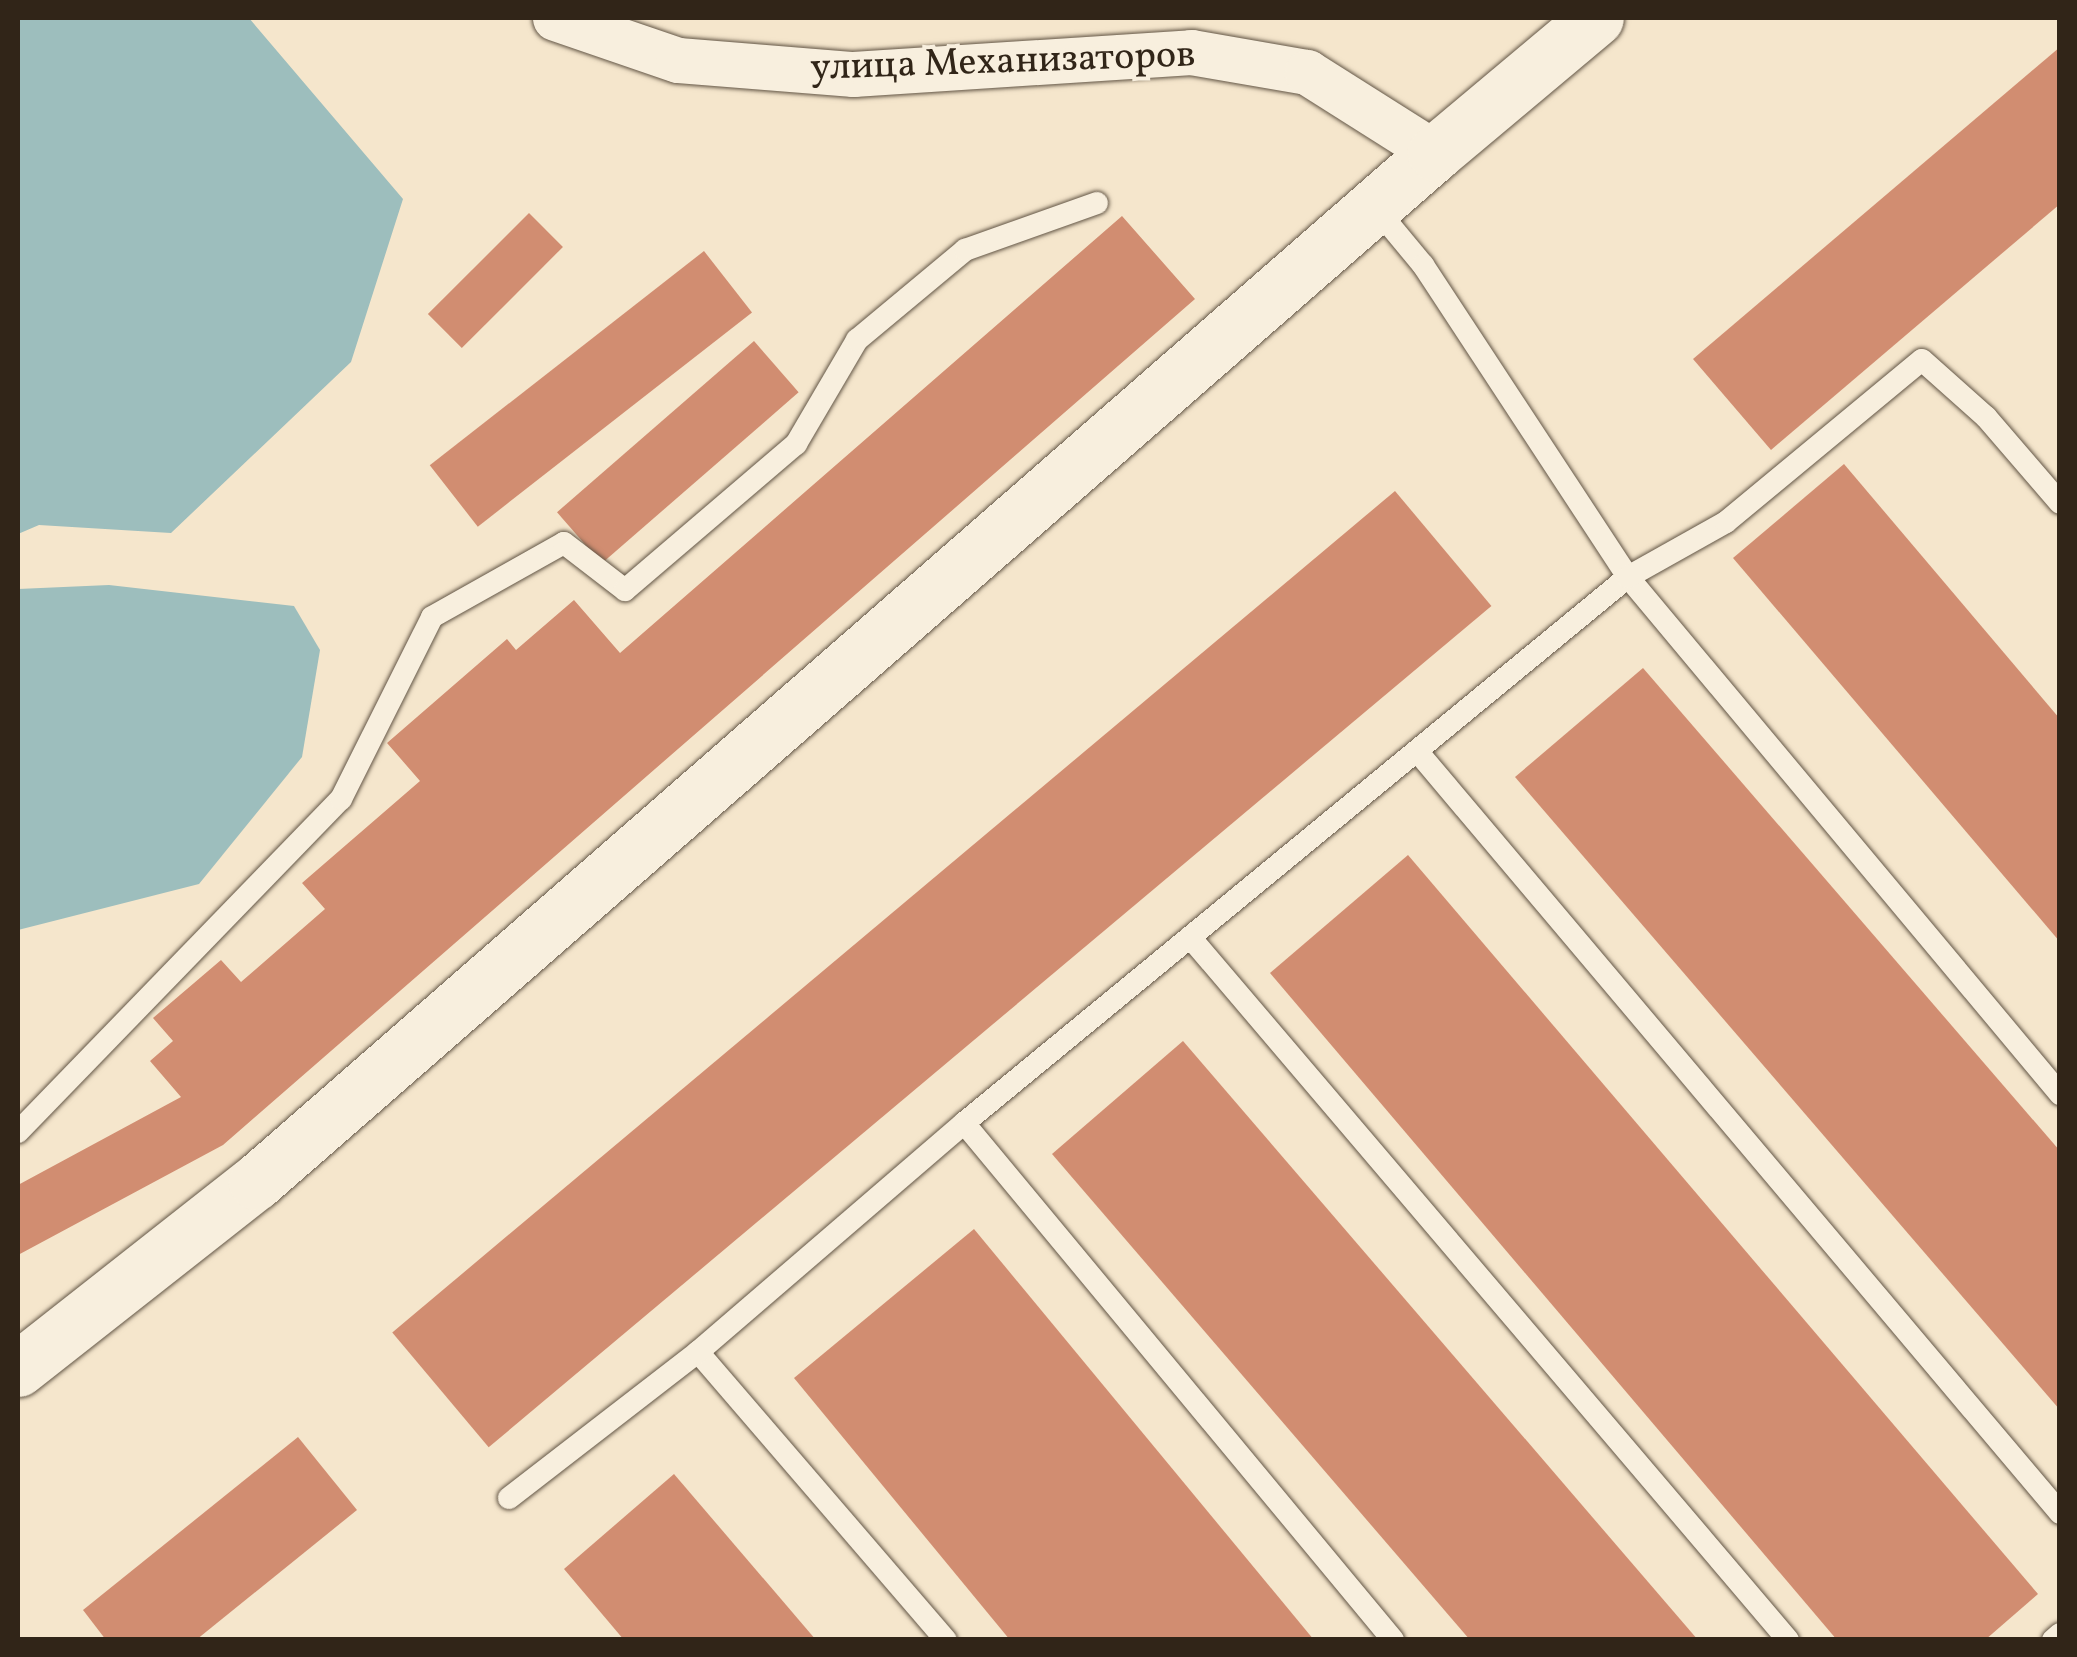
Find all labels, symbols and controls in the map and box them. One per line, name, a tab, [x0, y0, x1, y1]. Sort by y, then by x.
street label: улица Механизаторов	[810, 33, 1196, 93]

